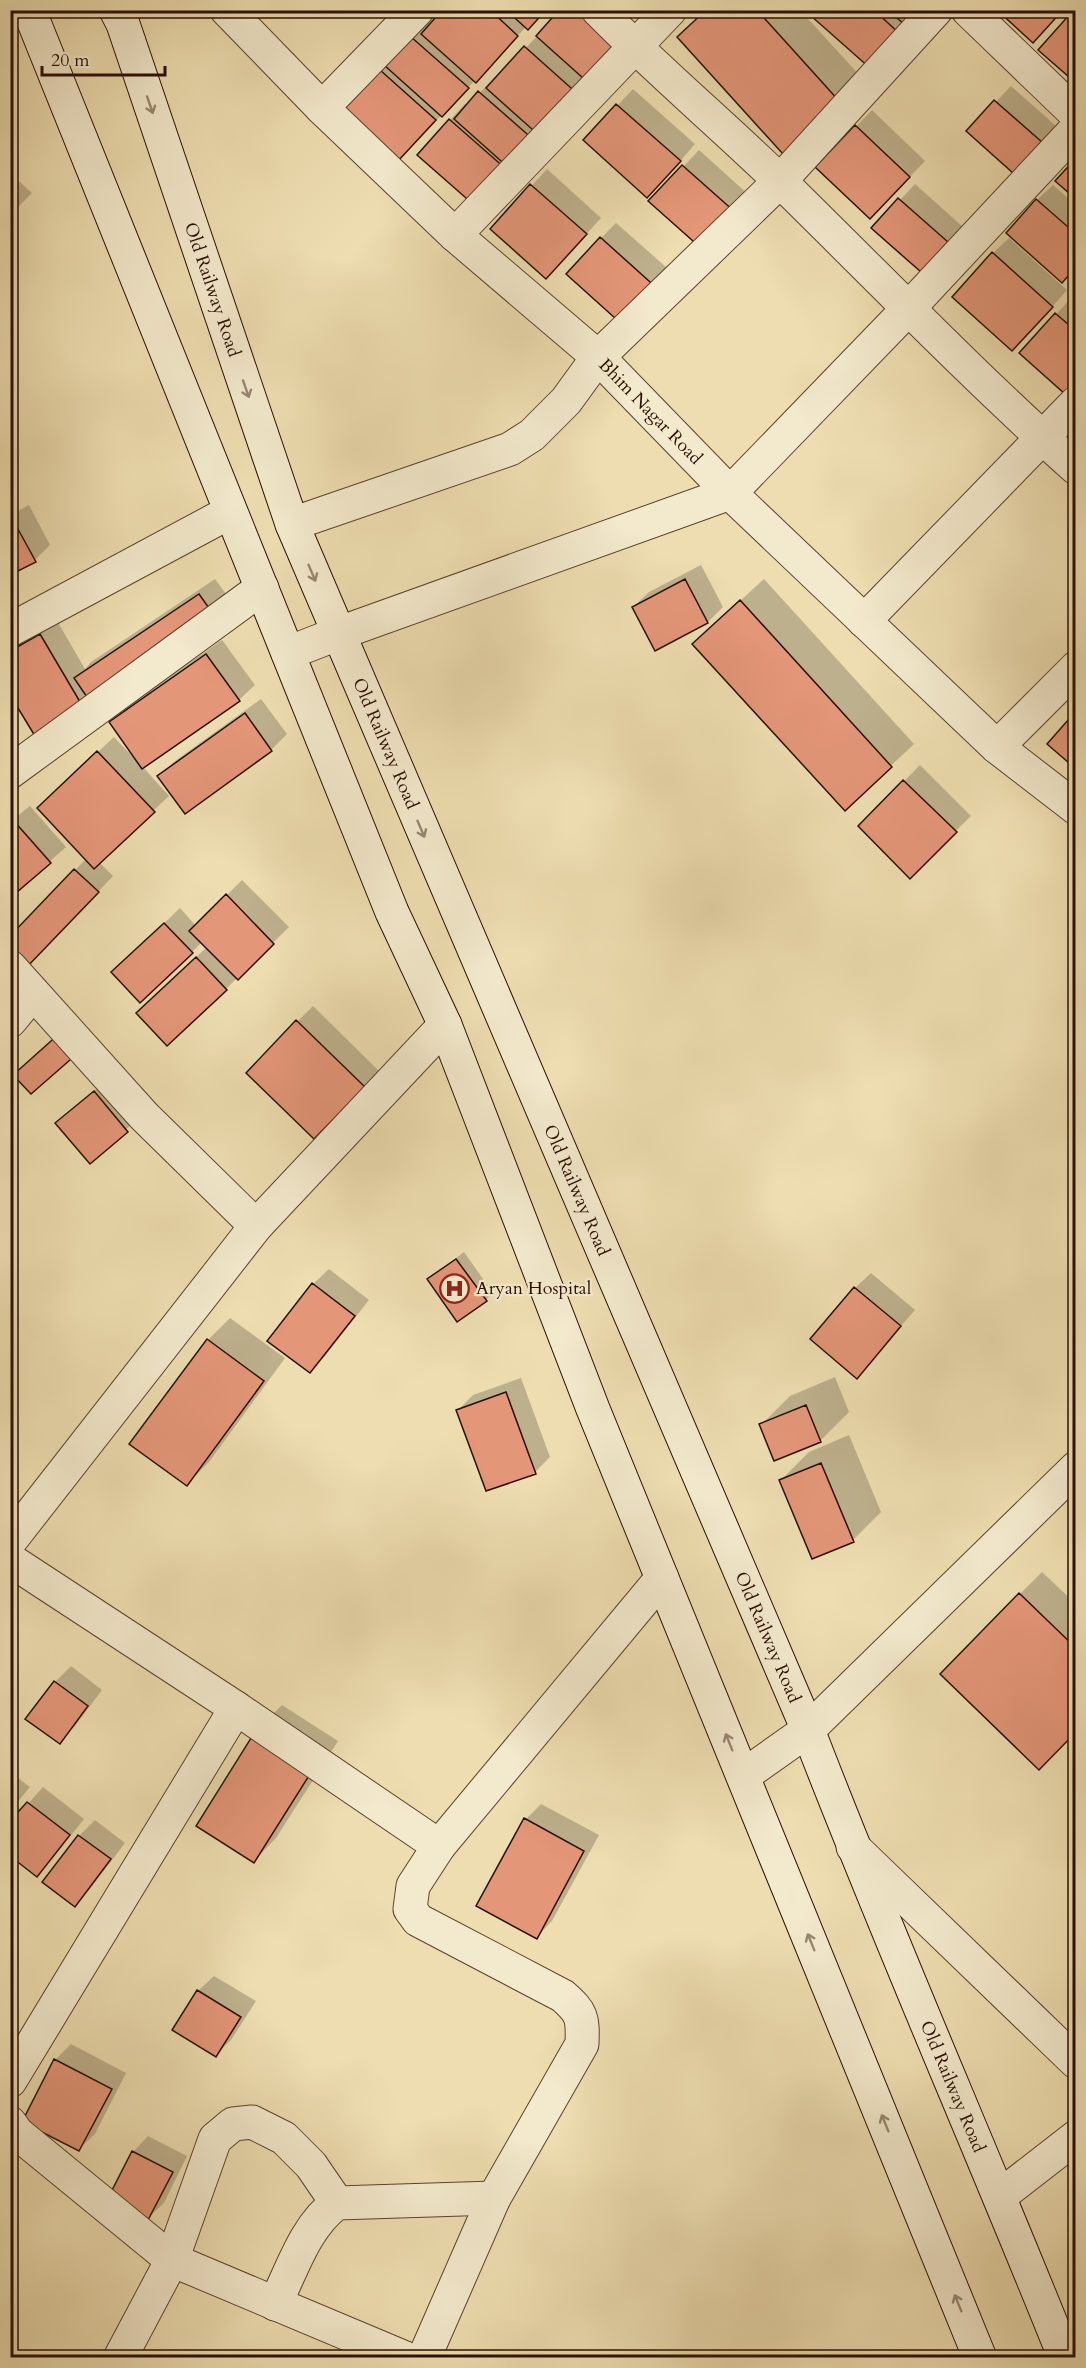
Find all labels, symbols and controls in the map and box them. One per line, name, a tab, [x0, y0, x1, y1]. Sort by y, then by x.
scale bar	[42, 39, 165, 77]
text: 20 m	[51, 48, 90, 73]
one-way arrow	[145, 95, 156, 114]
street label: Old Railway Road	[178, 219, 247, 361]
street label: Bhim Nagar Road	[593, 353, 708, 471]
one-way arrow	[241, 379, 252, 398]
one-way arrow	[307, 563, 318, 581]
street label: Old Railway Road	[346, 674, 425, 813]
one-way arrow	[416, 820, 427, 838]
street label: Old Railway Road	[537, 1121, 616, 1260]
hospital icon: Aryan Hospital	[439, 1272, 471, 1304]
place label: Aryan Hospital	[476, 1276, 592, 1301]
street label: Old Railway Road	[729, 1568, 807, 1707]
one-way arrow	[723, 1733, 734, 1752]
one-way arrow	[805, 1933, 816, 1952]
street label: Old Railway Road	[914, 2017, 991, 2157]
one-way arrow	[879, 2114, 890, 2132]
one-way arrow	[952, 2295, 963, 2313]

